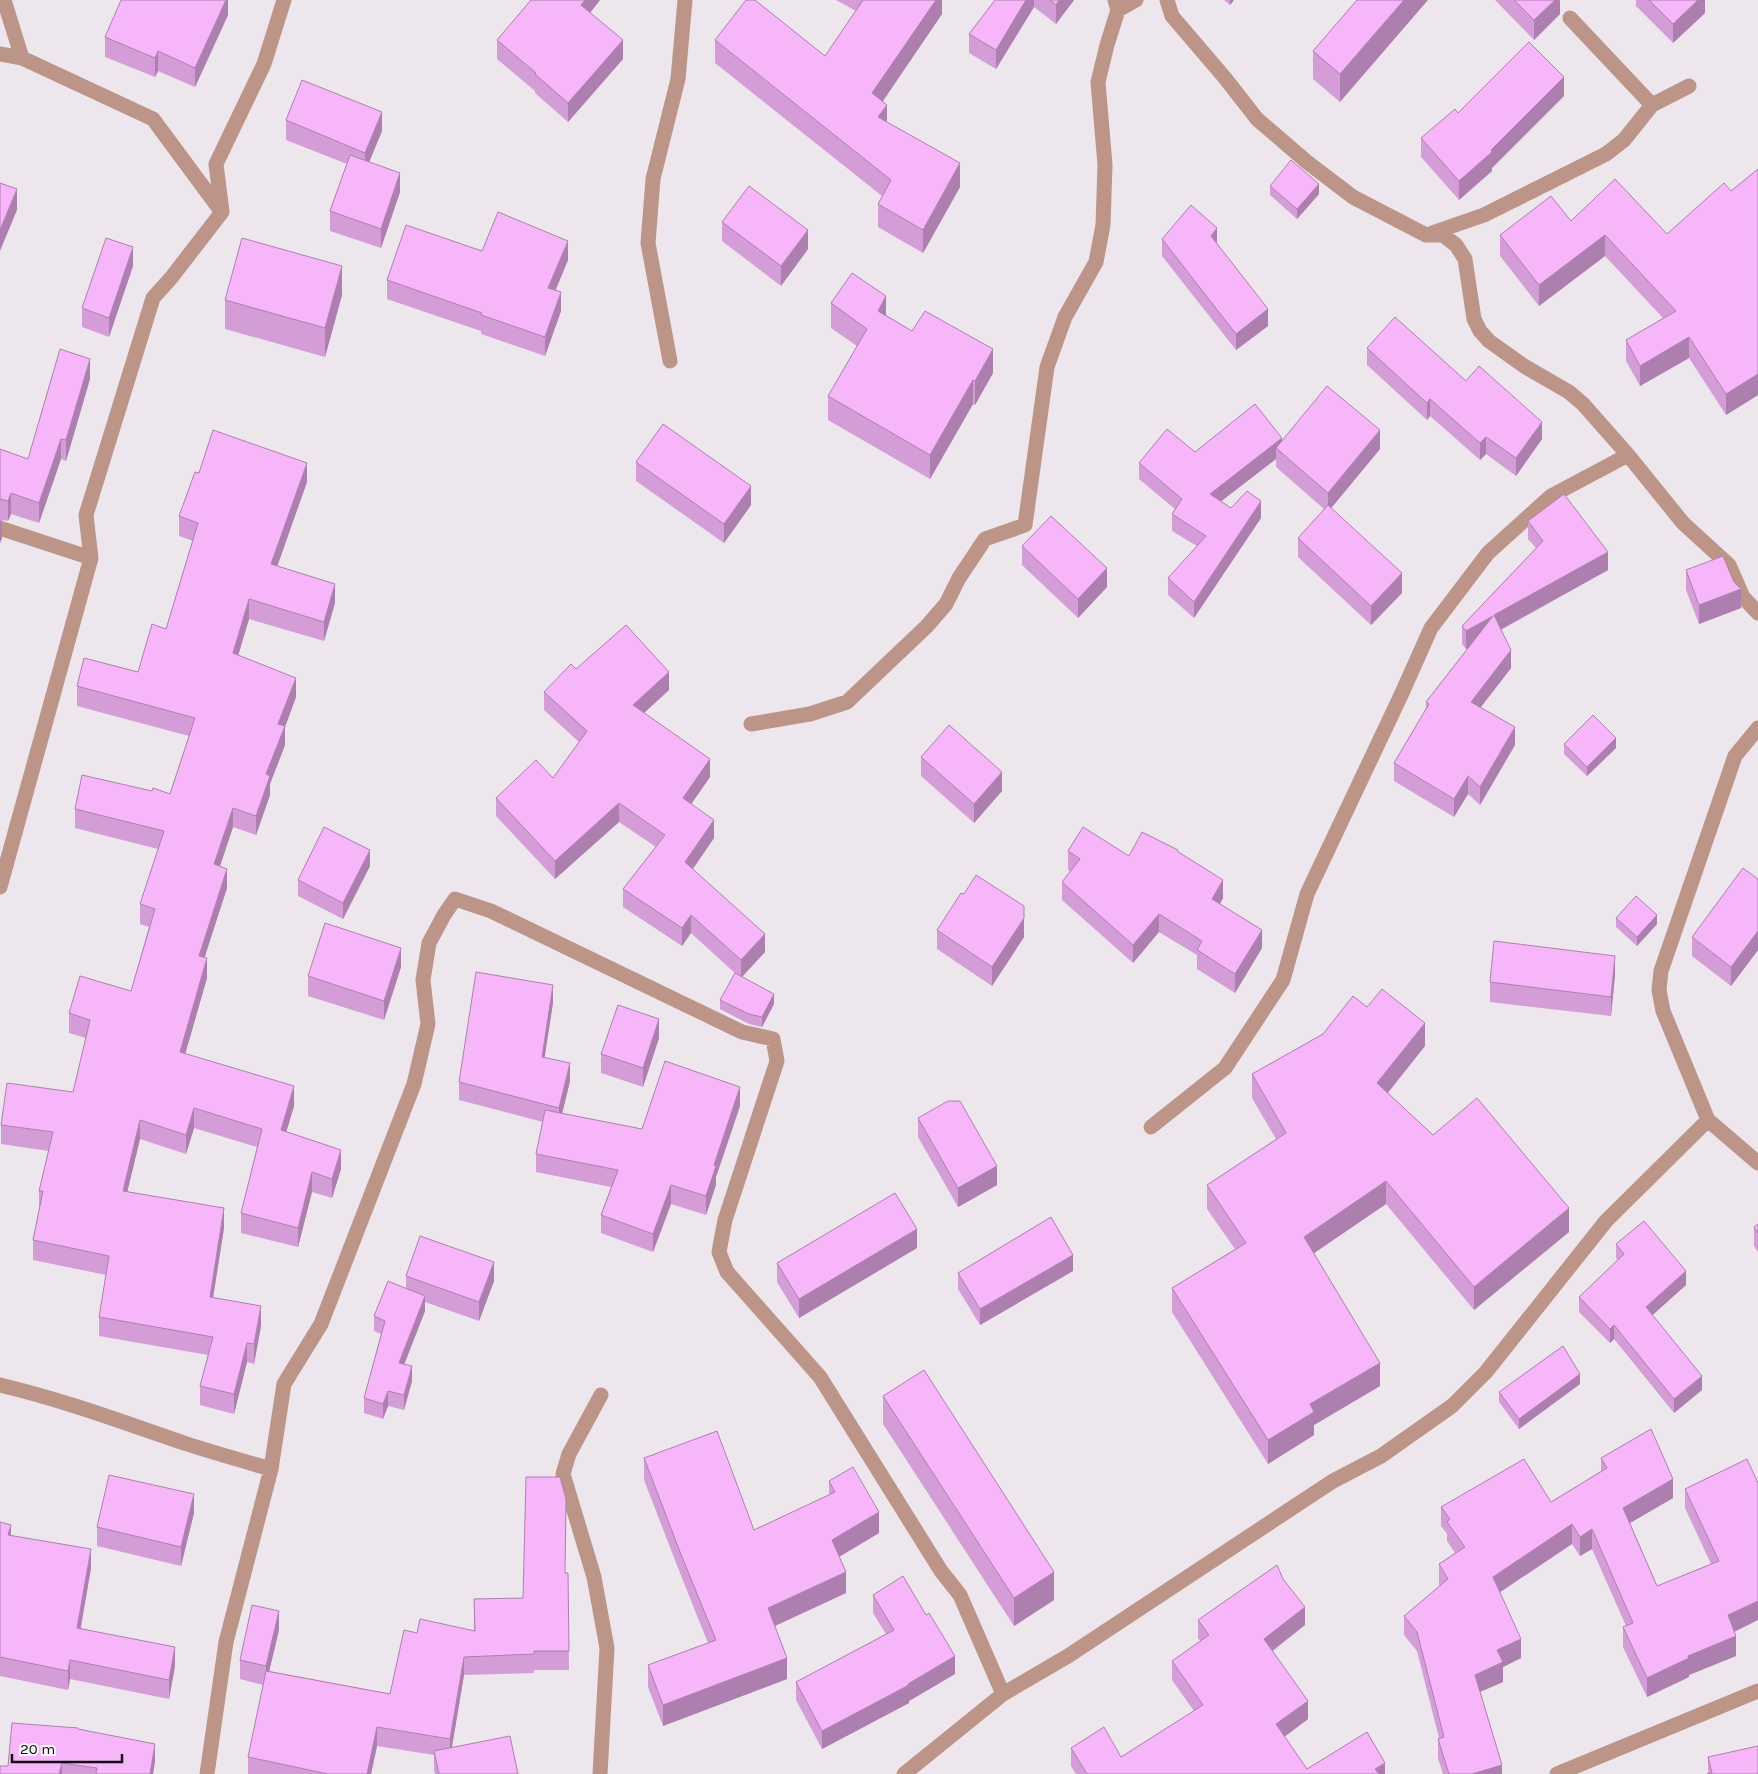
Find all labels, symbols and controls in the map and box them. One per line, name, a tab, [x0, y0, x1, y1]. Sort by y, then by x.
scale bar	[12, 1732, 122, 1764]
text: 20 m	[20, 1740, 55, 1758]

